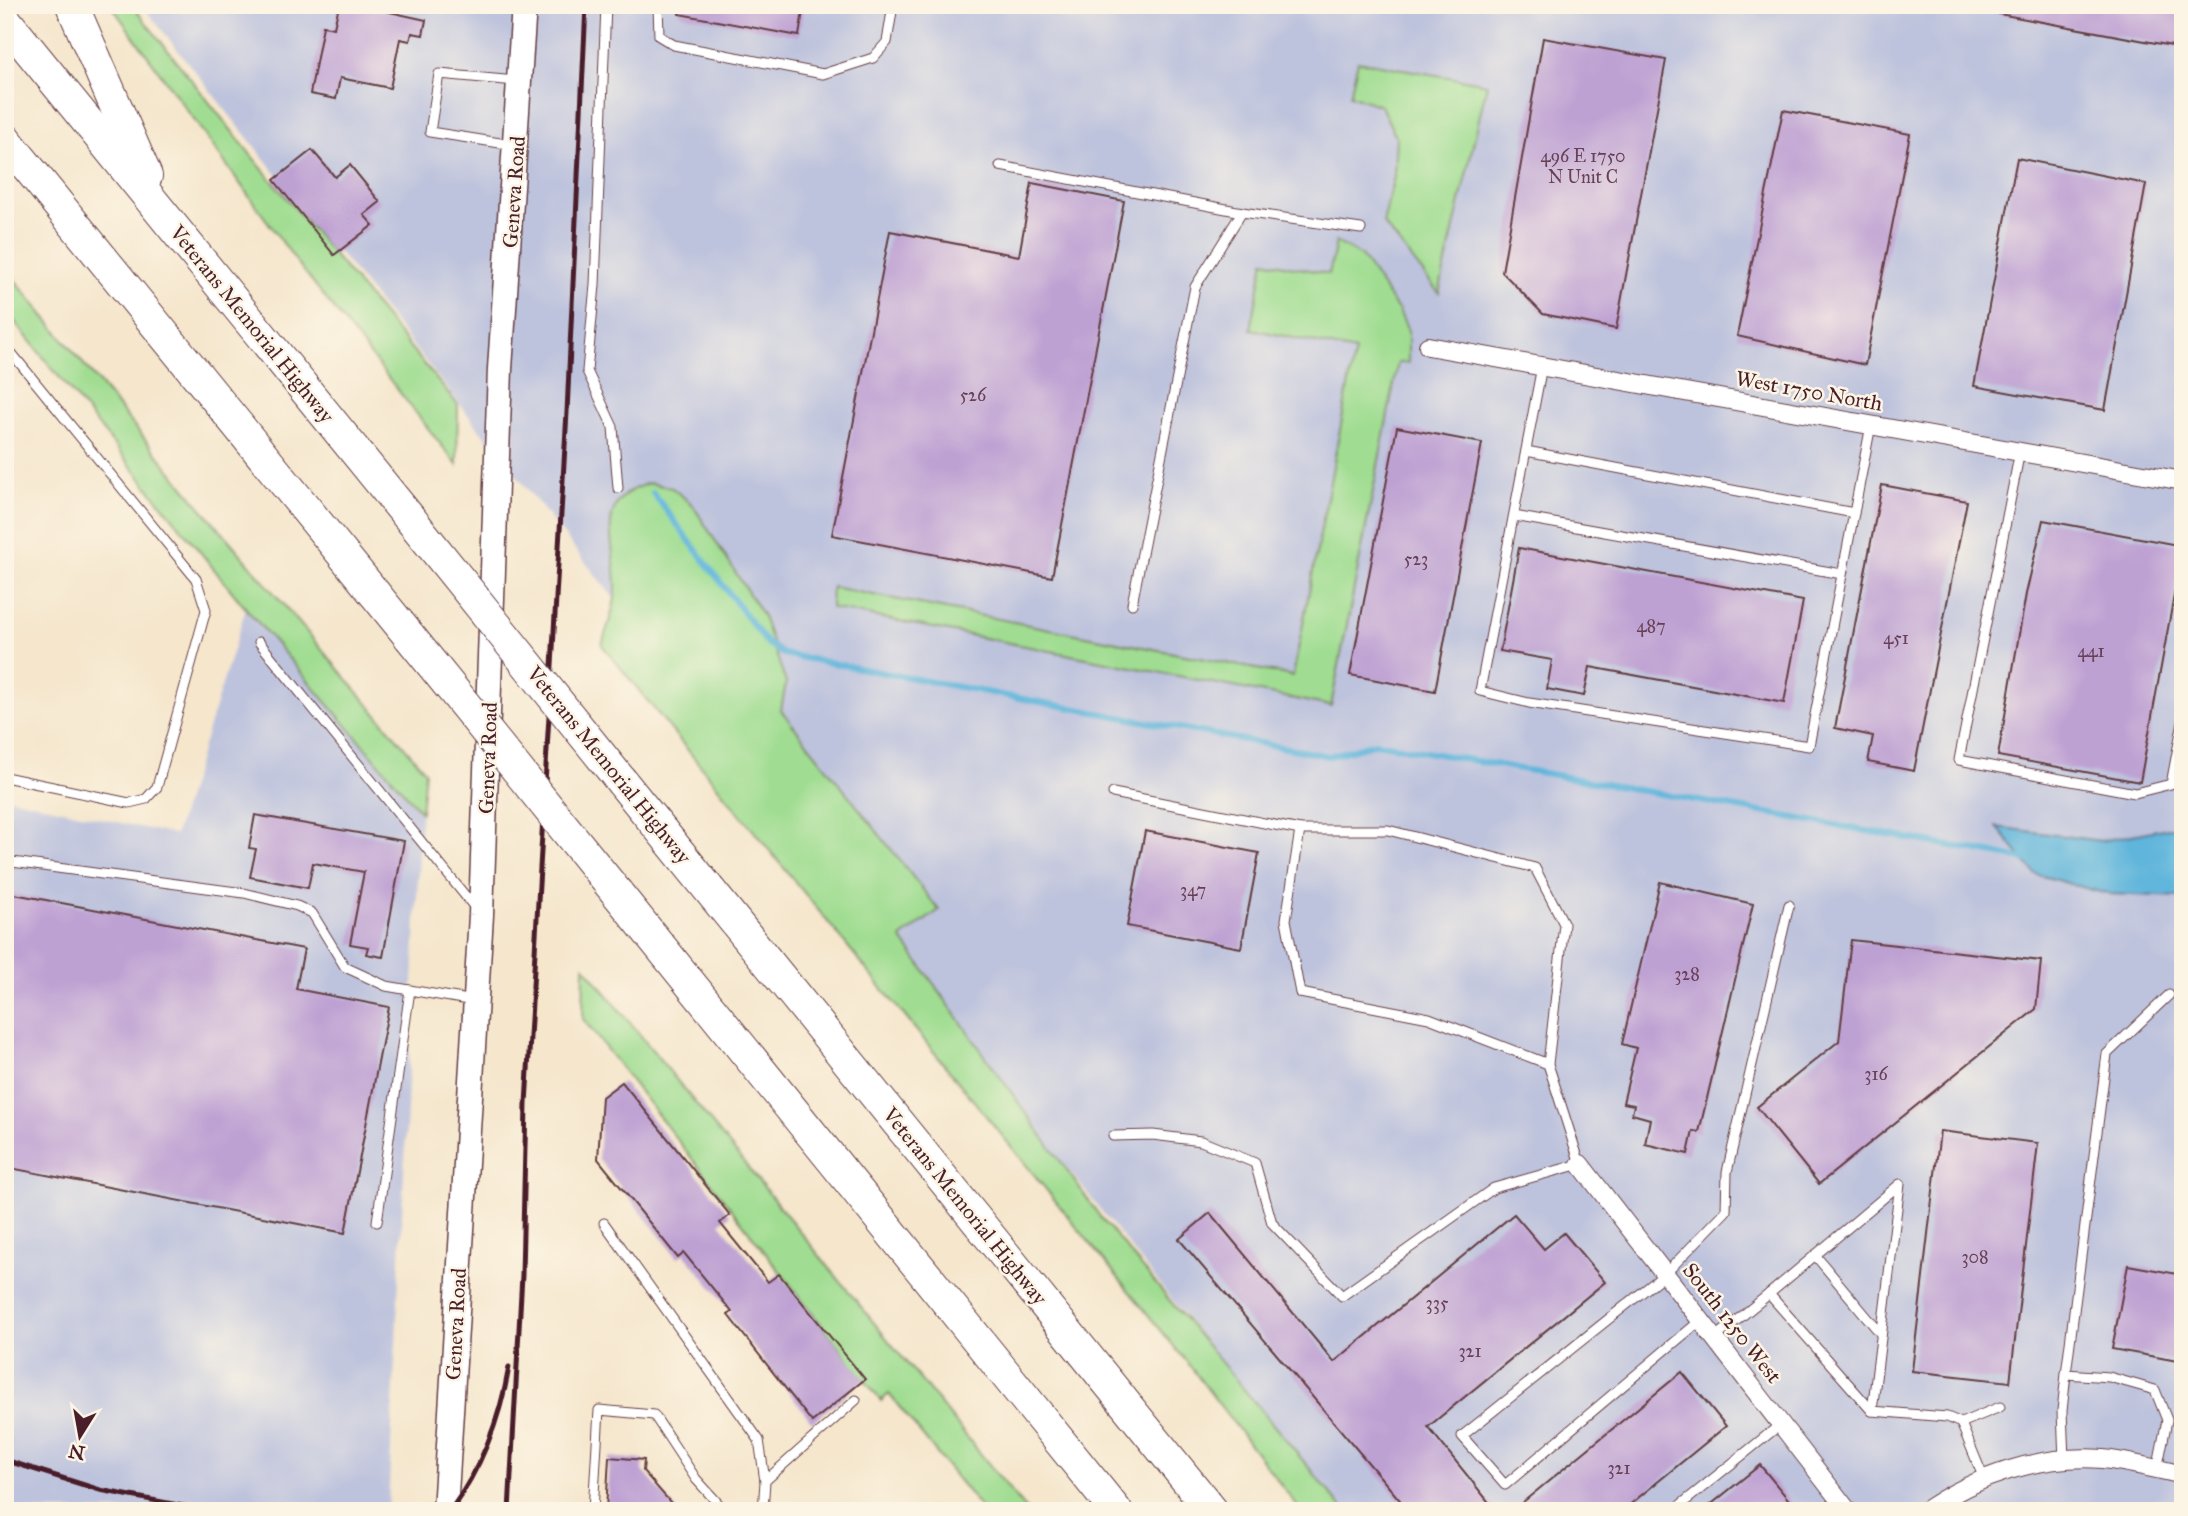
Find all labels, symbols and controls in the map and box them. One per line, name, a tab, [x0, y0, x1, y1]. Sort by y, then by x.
street label: Geneva Road	[497, 135, 531, 249]
house number: 496 E 1750 N Unit C	[1540, 145, 1626, 188]
street label: Veterans Memorial Highway	[164, 219, 340, 429]
street label: West 1750 North	[1734, 365, 1885, 417]
house number: 526	[960, 384, 987, 406]
house number: 523	[1404, 548, 1428, 570]
house number: 487	[1636, 615, 1666, 637]
house number: 451	[1883, 627, 1909, 649]
house number: 441	[2077, 640, 2105, 662]
street label: Veterans Memorial Highway	[521, 660, 697, 870]
street label: Geneva Road	[473, 701, 503, 815]
house number: 347	[1180, 879, 1206, 901]
house number: 328	[1674, 963, 1700, 985]
house number: 316	[1864, 1063, 1889, 1085]
street label: Veterans Memorial Highway	[877, 1101, 1053, 1311]
house number: 308	[1961, 1246, 1989, 1268]
street label: South 1250 West	[1677, 1258, 1787, 1389]
street label: Geneva Road	[440, 1267, 472, 1381]
house number: 335	[1426, 1292, 1449, 1314]
house number: 321	[1458, 1340, 1482, 1362]
north arrow	[46, 1400, 116, 1470]
text: N	[67, 1439, 87, 1465]
house number: 321	[1607, 1457, 1631, 1479]

